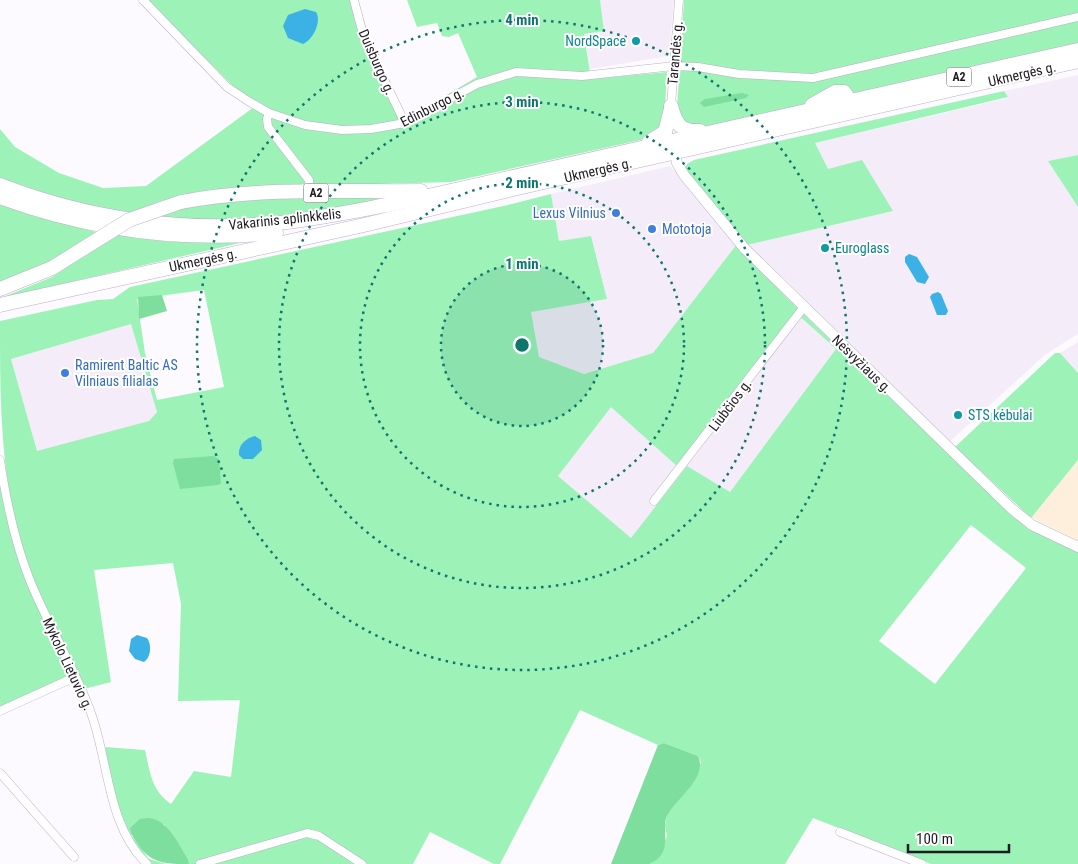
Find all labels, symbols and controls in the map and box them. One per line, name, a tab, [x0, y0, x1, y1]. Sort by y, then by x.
text: 4 min	[505, 11, 539, 29]
street label: Tarandės g.	[664, 20, 686, 86]
street label: Duisburgo g.	[355, 27, 399, 97]
place label: NordSpace	[565, 33, 626, 49]
marker: NordSpace	[630, 35, 642, 47]
street label: Ukmergės g.	[987, 58, 1057, 90]
road number: A2	[946, 68, 972, 86]
street label: Edinburgo g.	[397, 84, 467, 130]
text: 3 min	[505, 93, 539, 111]
street label: Ukmergės g.	[563, 154, 633, 186]
text: 2 min	[505, 174, 539, 192]
road number: A2	[304, 184, 328, 202]
street label: Vakarinis aplinkkelis	[228, 205, 342, 233]
place label: Lexus Vilnius	[533, 205, 606, 221]
marker: Lexus Vilnius	[610, 207, 622, 219]
place label: Mototoja	[662, 221, 712, 237]
marker: Mototoja	[646, 223, 658, 235]
place label: Euroglass	[835, 240, 889, 256]
marker: Euroglass	[819, 242, 831, 254]
street label: Ukmergės g.	[168, 245, 238, 275]
text: 1 min	[505, 255, 539, 273]
street label: Nesvyžiaus g.	[829, 332, 895, 396]
centre of rings	[513, 336, 531, 354]
place label: Ramirent Baltic AS Vilniaus filialas	[75, 357, 178, 389]
marker: Ramirent Baltic AS Vilniaus filialas	[59, 367, 71, 379]
street label: Liubčios g.	[705, 376, 755, 434]
place label: STS kėbulai	[968, 407, 1032, 423]
marker: STS kėbulai	[952, 409, 964, 421]
street label: Mykolo Lietuvio g.	[39, 615, 97, 713]
scale bar	[908, 822, 1009, 854]
text: 100 m	[916, 830, 953, 848]

